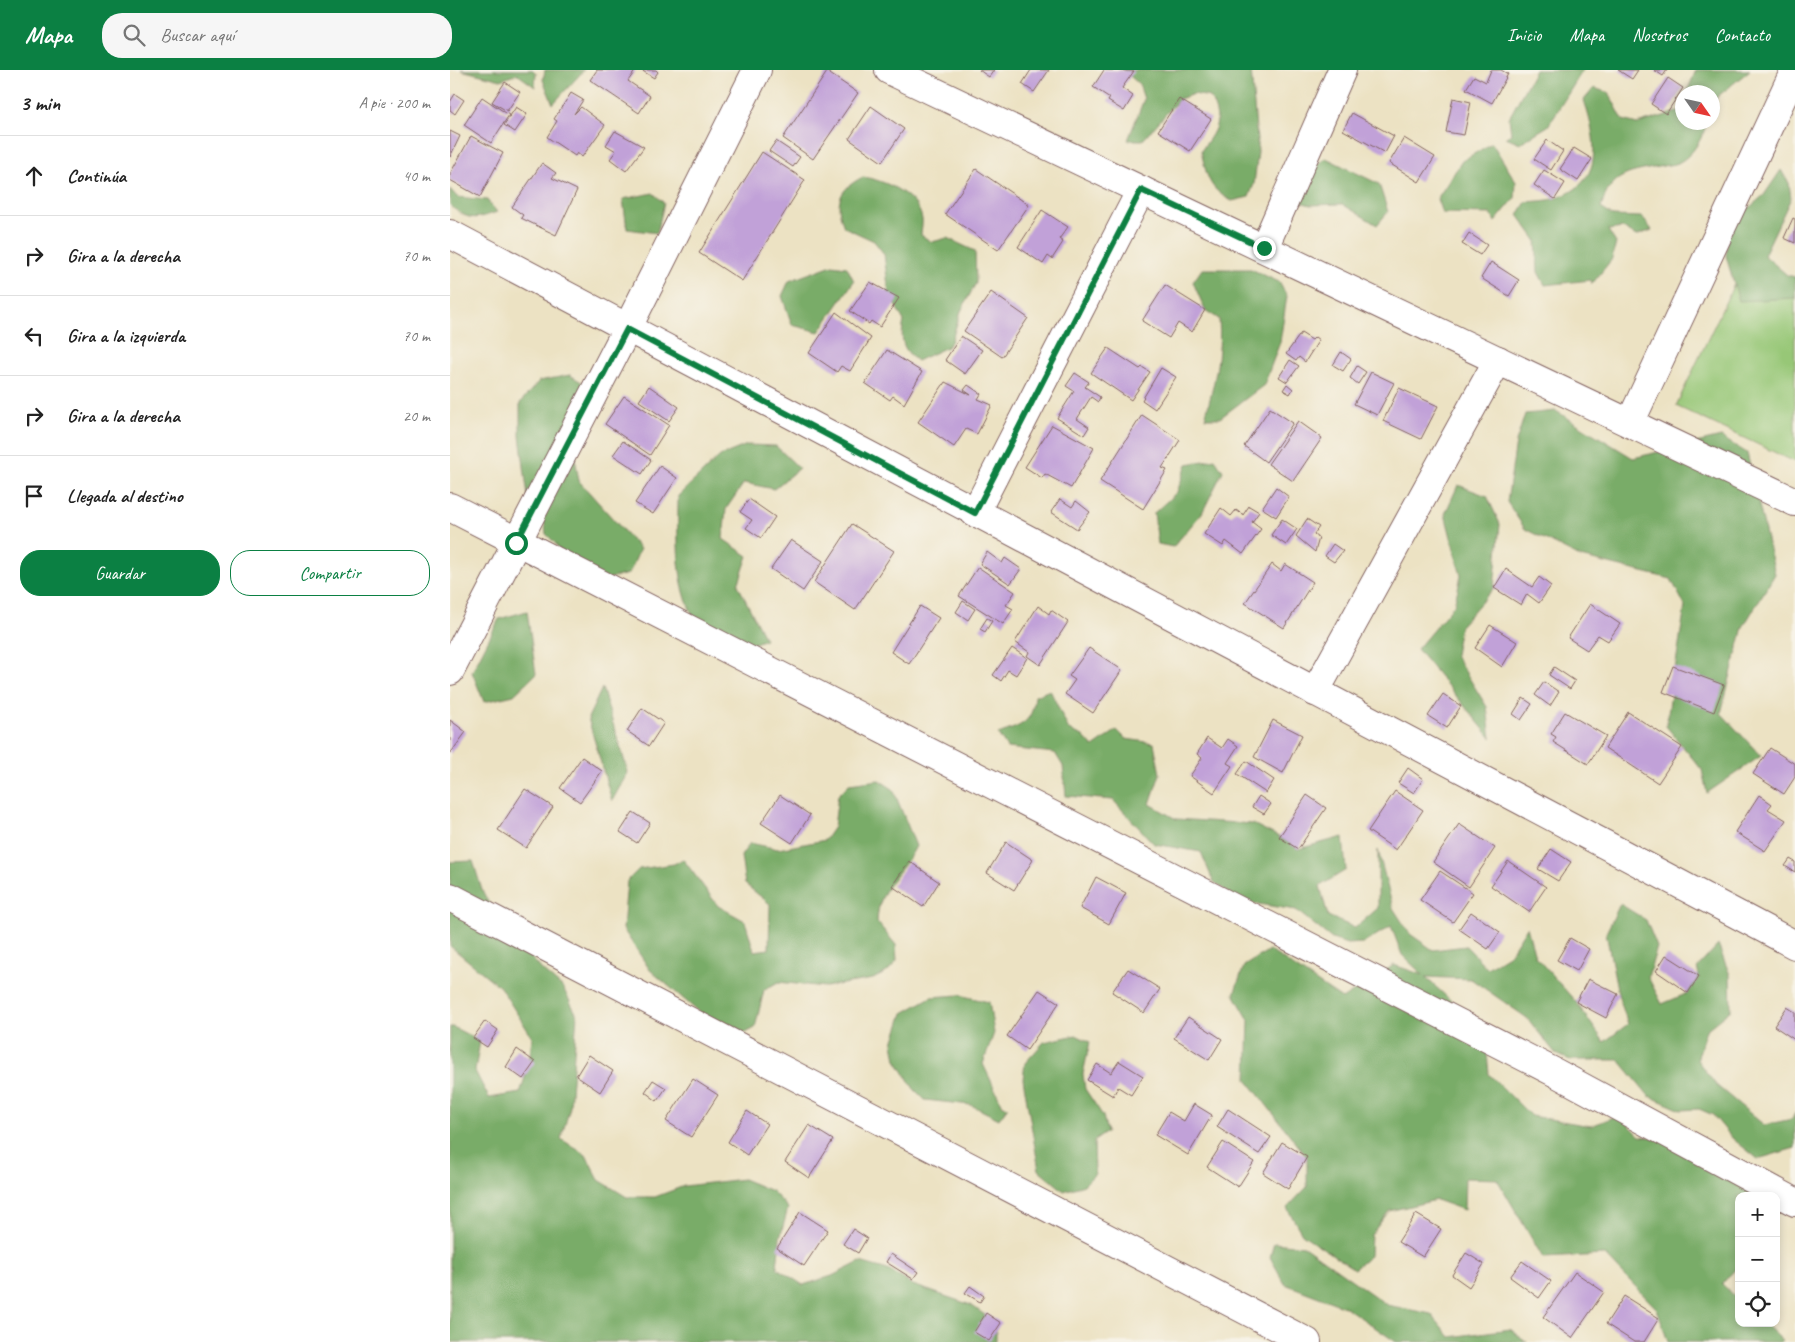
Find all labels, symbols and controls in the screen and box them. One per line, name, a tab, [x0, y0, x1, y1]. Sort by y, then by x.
search box	[102, 13, 452, 58]
text: Mapa	[25, 20, 72, 50]
icon: search	[120, 21, 148, 49]
text: Buscar aquí	[160, 23, 235, 47]
text: Inicio	[1507, 24, 1541, 46]
text: Mapa	[1569, 24, 1604, 46]
text: Nosotros	[1632, 24, 1687, 46]
text: Contacto	[1715, 24, 1770, 46]
north arrow	[1675, 85, 1720, 130]
text: 3 min	[20, 90, 60, 116]
text: A pie · 200 m	[359, 93, 430, 113]
icon: ahead	[20, 162, 48, 190]
text: Continúa	[67, 164, 126, 188]
text: 40 m	[403, 166, 430, 186]
route end	[1253, 237, 1276, 260]
icon: right	[20, 242, 48, 270]
text: Gira a la derecha	[67, 244, 180, 268]
text: 70 m	[403, 246, 430, 266]
icon: left	[20, 322, 48, 350]
text: Gira a la izquierda	[67, 324, 185, 348]
text: 70 m	[403, 326, 430, 346]
icon: right	[20, 402, 48, 430]
text: Gira a la derecha	[67, 404, 180, 428]
text: 20 m	[403, 406, 430, 426]
icon: arrive	[20, 482, 48, 510]
text: Llegada al destino	[67, 484, 183, 508]
route start	[505, 532, 528, 555]
button: Guardar	[20, 550, 220, 596]
button: Compartir	[230, 550, 430, 596]
map controls	[1735, 1192, 1780, 1327]
button: +	[1735, 1192, 1780, 1237]
button: −	[1735, 1237, 1780, 1282]
button: locate	[1735, 1282, 1780, 1327]

